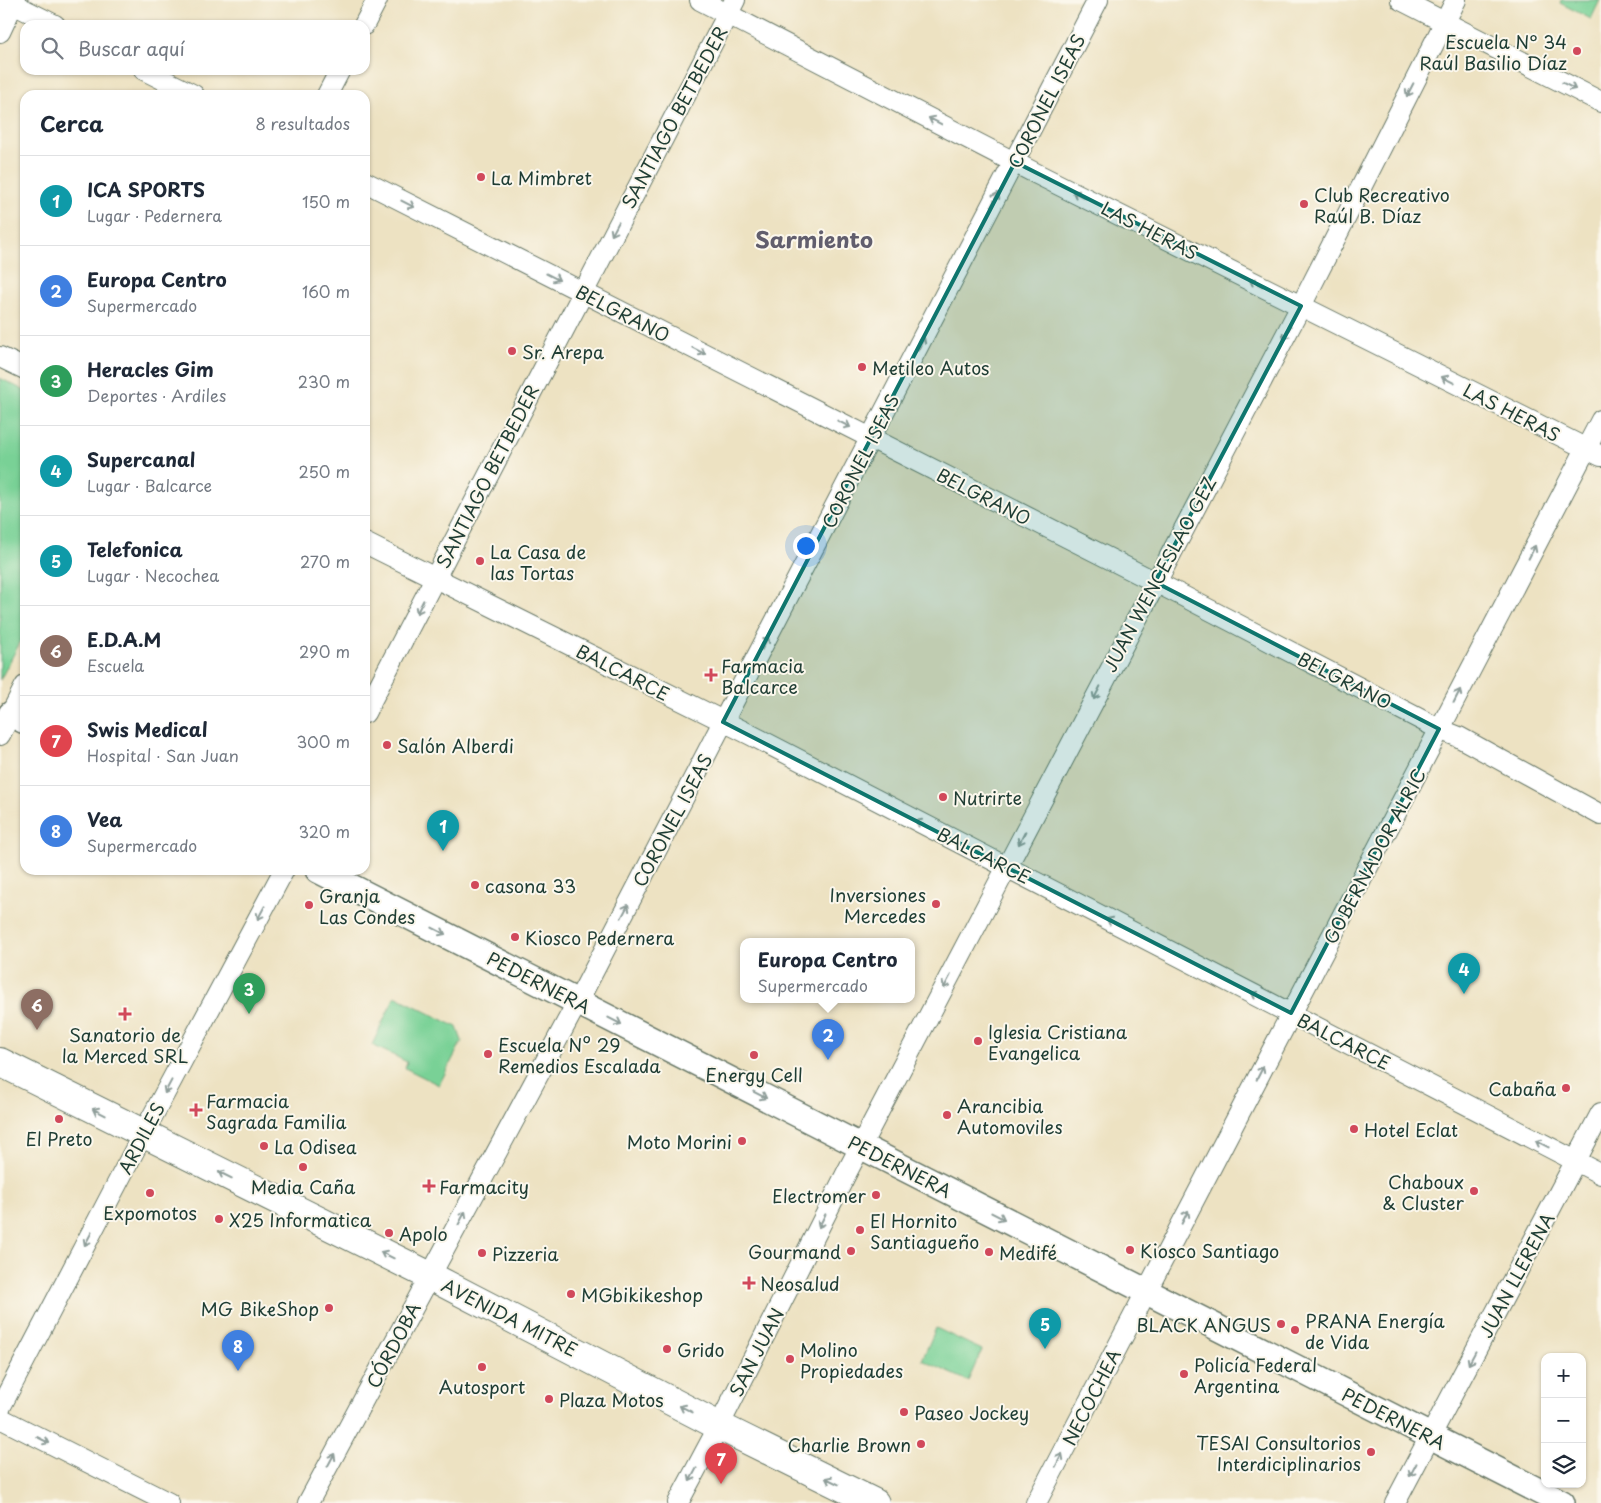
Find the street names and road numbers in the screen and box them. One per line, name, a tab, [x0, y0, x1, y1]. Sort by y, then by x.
street label: SANTIAGO BETBEDER	[614, 21, 734, 213]
street label: CORONEL ISEAS	[1001, 29, 1091, 173]
street label: LAS HERAS	[1097, 194, 1203, 266]
street label: BELGRANO	[571, 278, 675, 348]
street label: LAS HERAS	[1459, 376, 1565, 448]
street label: SANTIAGO BETBEDER	[429, 379, 545, 573]
street label: CORONEL ISEAS	[815, 389, 905, 533]
street label: BELGRANO	[932, 461, 1036, 531]
street label: JUAN WENCESLAO GEZ	[1096, 471, 1222, 677]
street label: BALCARCE	[572, 637, 674, 707]
street label: BELGRANO	[1293, 645, 1397, 715]
street label: CORONEL ISEAS	[626, 749, 718, 891]
street label: GOBERNADOR ALRIC	[1316, 763, 1432, 949]
street label: BALCARCE	[933, 820, 1035, 890]
street label: PEDERNERA	[482, 944, 596, 1020]
street label: BALCARCE	[1293, 1006, 1395, 1076]
street label: ARDILES	[111, 1098, 171, 1178]
street label: PEDERNERA	[843, 1128, 957, 1204]
street label: JUAN LLERENA	[1472, 1208, 1560, 1342]
street label: AVENIDA MITRE	[437, 1271, 583, 1363]
street label: CÓRDOBA	[359, 1297, 427, 1393]
street label: SAN JUAN	[722, 1303, 790, 1401]
street label: NECOCHEA	[1055, 1344, 1127, 1450]
street label: PEDERNERA	[1337, 1380, 1451, 1456]

